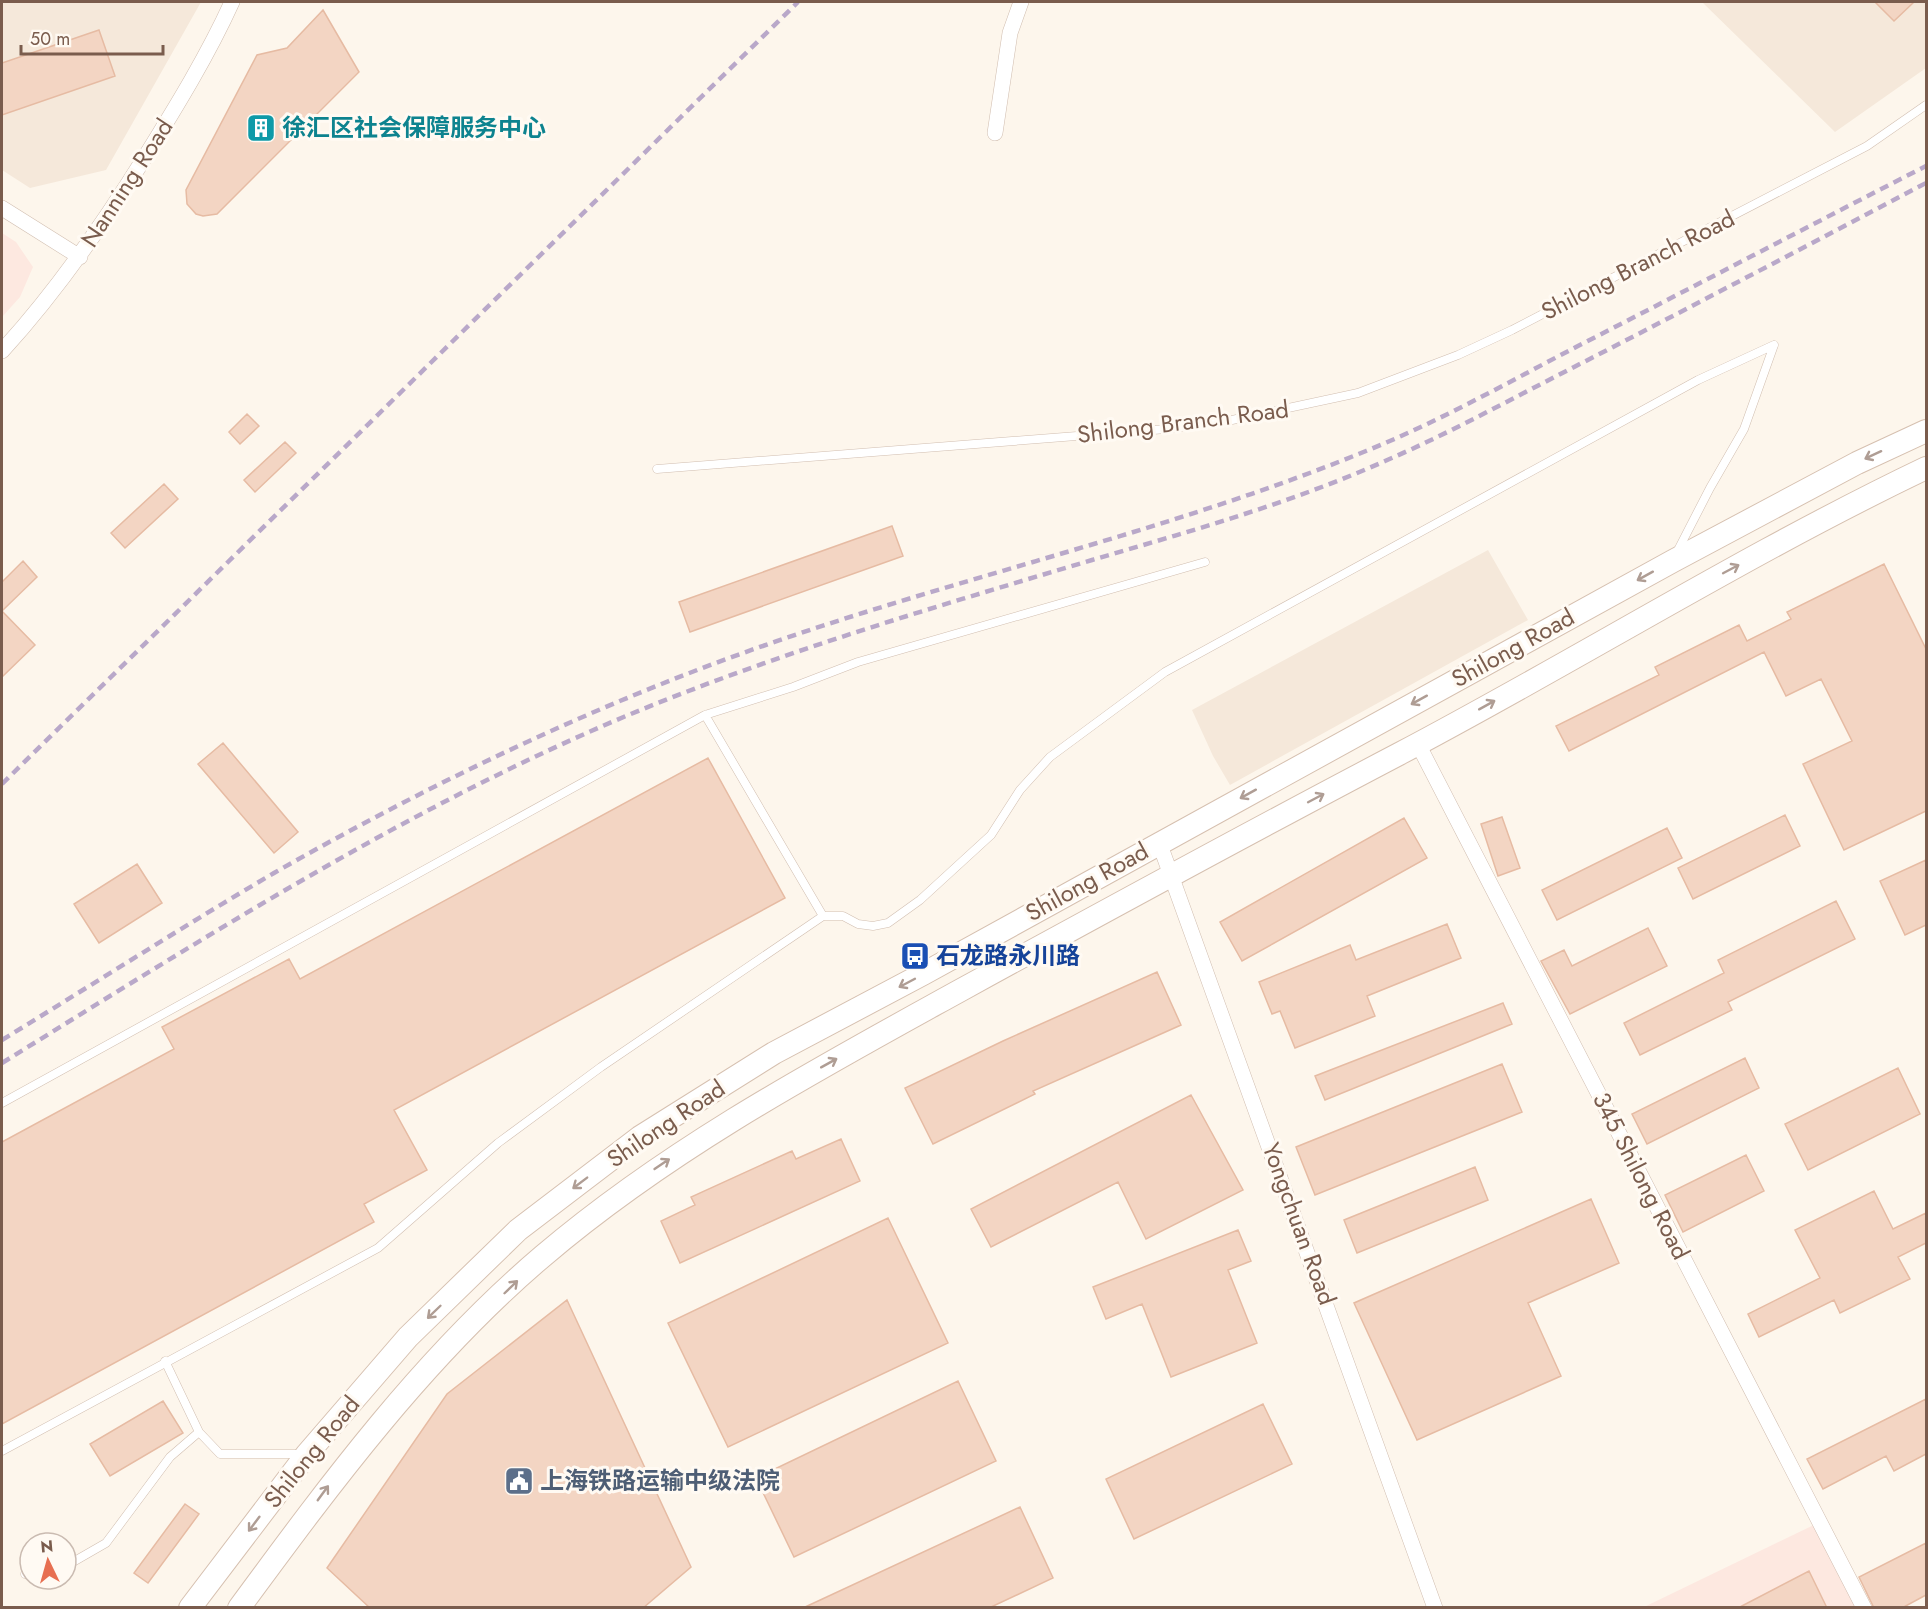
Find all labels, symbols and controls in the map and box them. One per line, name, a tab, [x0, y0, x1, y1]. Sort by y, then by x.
scale bar	[21, 18, 164, 56]
text: 50 m	[30, 26, 70, 52]
place label: 徐汇区社会保障服务中心	[282, 110, 546, 145]
street label: Nanning Road	[72, 112, 181, 254]
building icon: 徐汇区社会保障服务中心	[245, 112, 277, 144]
street label: Shilong Branch Road	[1535, 201, 1741, 328]
street label: Shilong Branch Road	[1075, 391, 1291, 452]
one-way arrow	[1865, 450, 1883, 462]
one-way arrow	[1722, 563, 1739, 575]
one-way arrow	[1637, 570, 1654, 582]
street label: Shilong Road	[1445, 599, 1581, 696]
one-way arrow	[1411, 694, 1428, 706]
one-way arrow	[1478, 699, 1496, 710]
one-way arrow	[1240, 788, 1257, 800]
one-way arrow	[1307, 792, 1324, 804]
street label: Shilong Road	[1019, 833, 1155, 930]
place label: 石龙路永川路	[936, 938, 1080, 973]
bus stop icon: 石龙路永川路	[899, 940, 931, 972]
one-way arrow	[898, 978, 916, 989]
one-way arrow	[819, 1057, 837, 1068]
street label: Shilong Road	[600, 1071, 732, 1176]
street label: 345 Shilong Road	[1584, 1086, 1699, 1266]
street label: Yongchuan Road	[1254, 1138, 1345, 1310]
one-way arrow	[653, 1158, 670, 1170]
one-way arrow	[572, 1177, 588, 1189]
one-way arrow	[503, 1279, 518, 1294]
one-way arrow	[426, 1305, 441, 1319]
street label: Shilong Road	[255, 1388, 368, 1515]
place label: 上海铁路运输中级法院	[540, 1463, 780, 1498]
public building icon: 上海铁路运输中级法院	[503, 1465, 535, 1497]
one-way arrow	[317, 1485, 329, 1501]
one-way arrow	[247, 1516, 260, 1532]
north arrow	[18, 1531, 78, 1591]
text: N	[39, 1535, 54, 1559]

